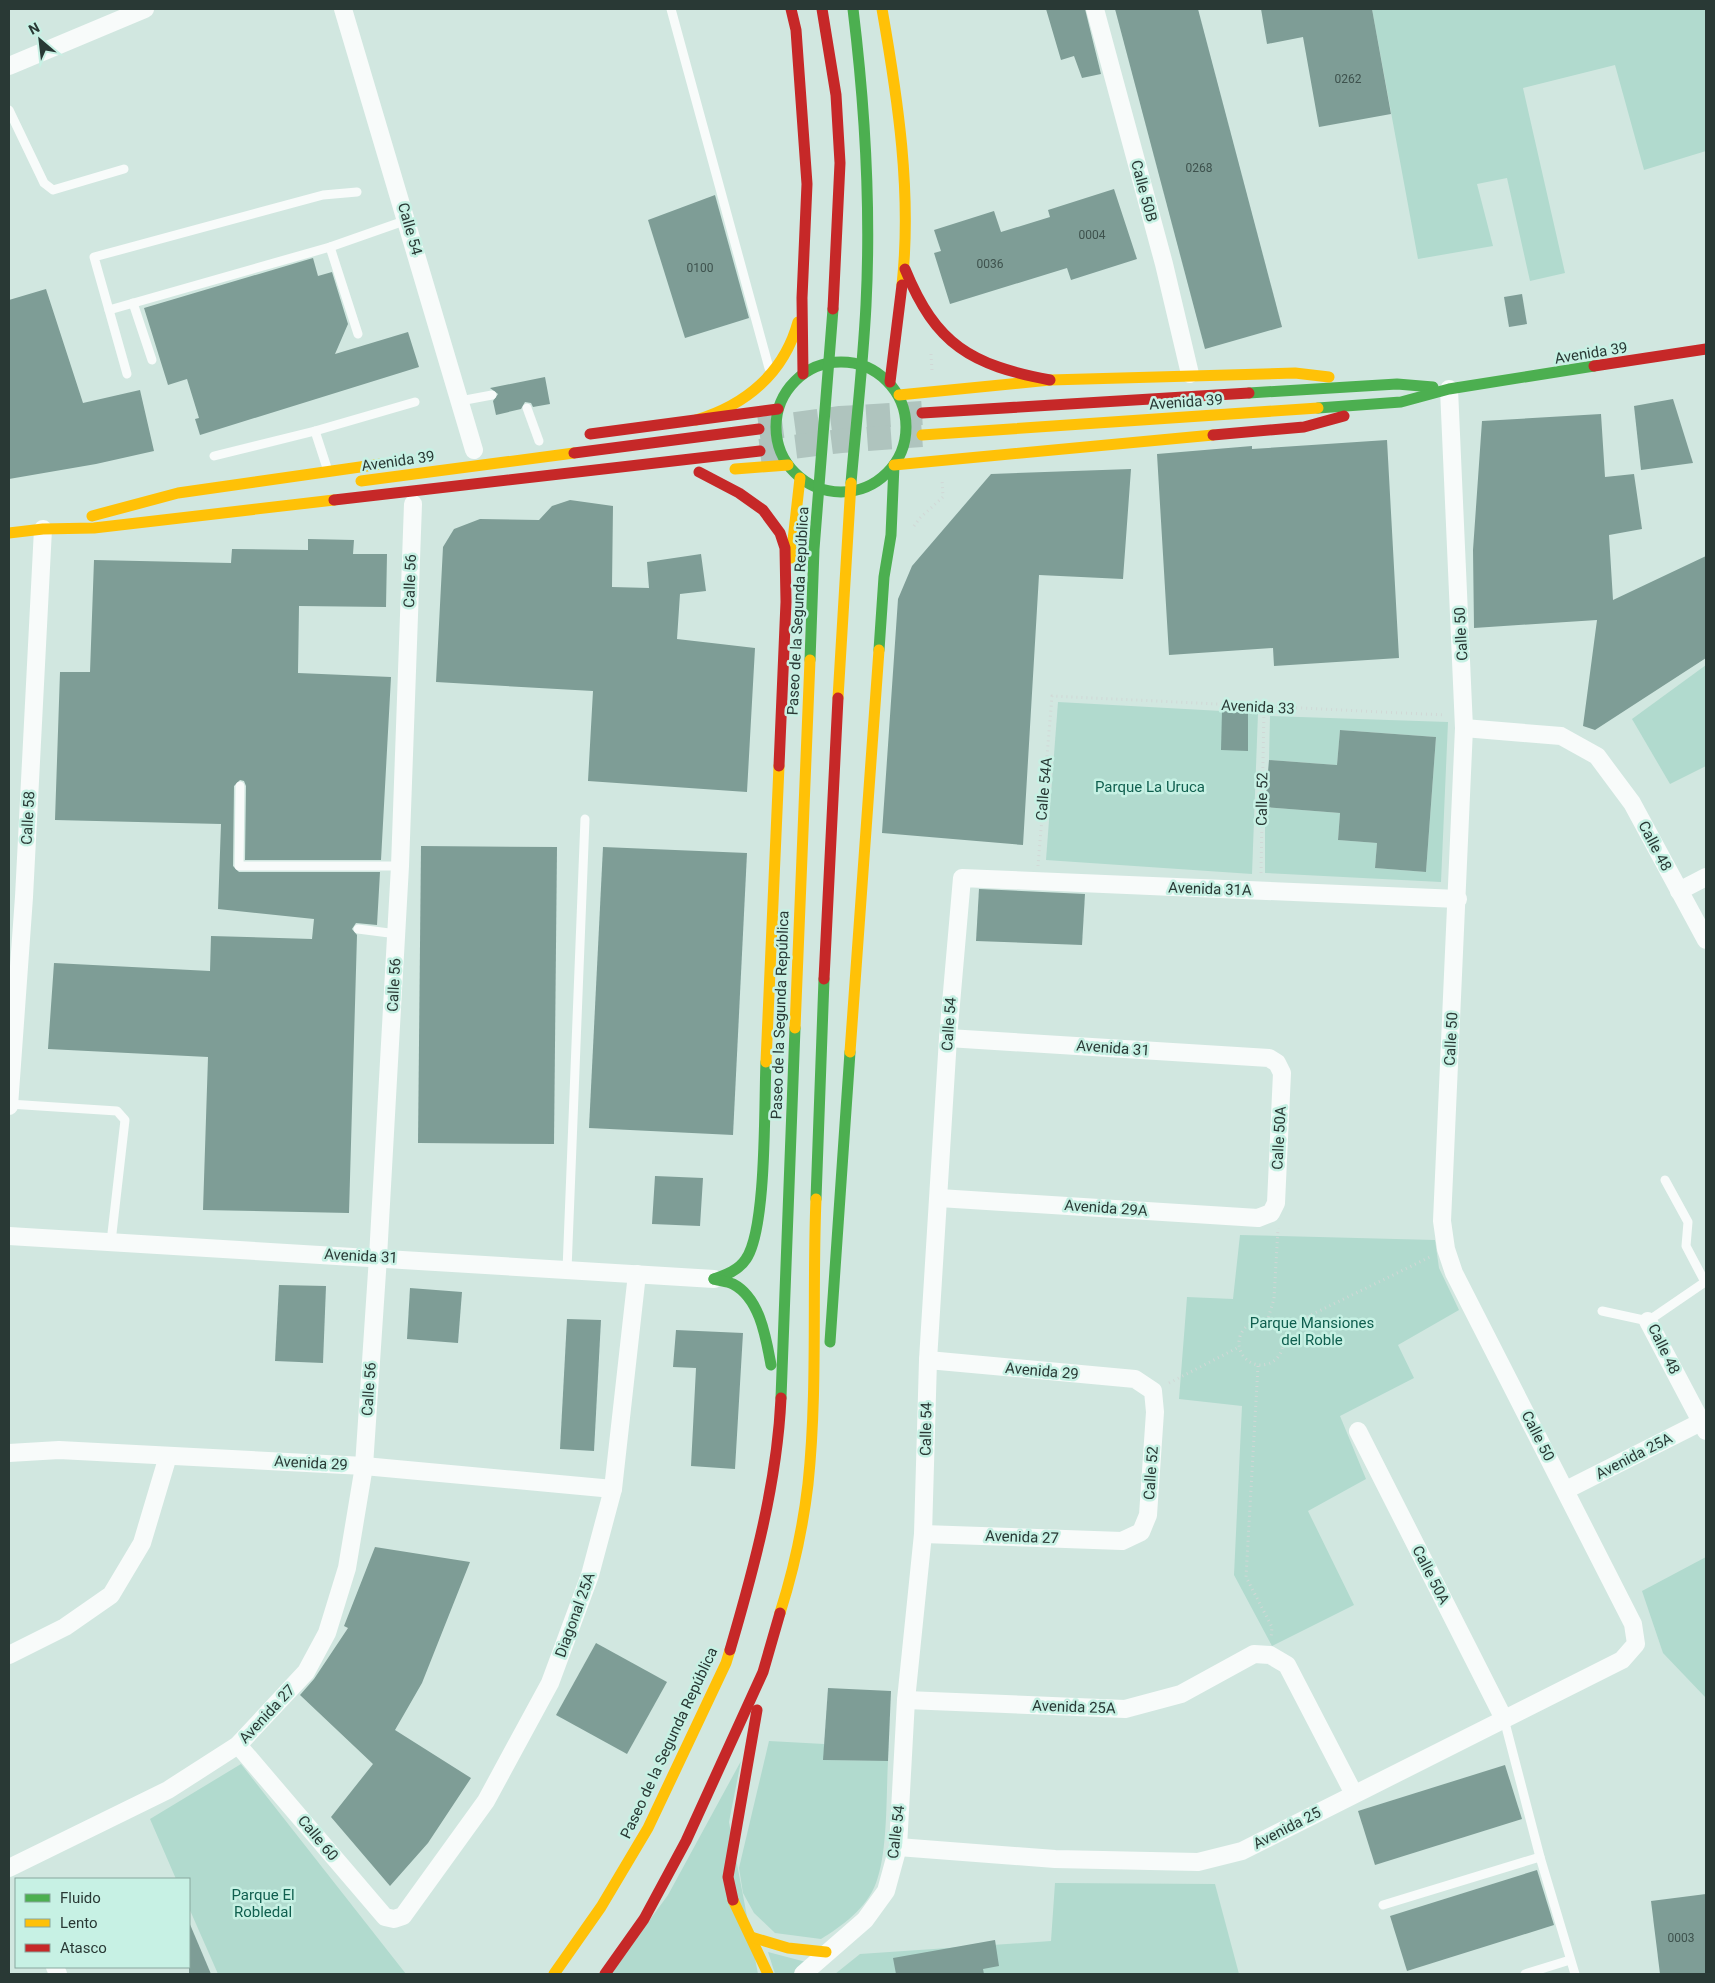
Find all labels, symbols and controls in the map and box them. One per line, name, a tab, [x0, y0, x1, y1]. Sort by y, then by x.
north arrow	[15, 15, 65, 65]
text: N	[26, 19, 42, 38]
house number: 0262	[1335, 72, 1362, 86]
street label: Calle 50B	[1127, 158, 1161, 224]
house number: 0268	[1186, 161, 1213, 175]
street label: Calle 54	[394, 201, 426, 258]
house number: 0004	[1079, 228, 1106, 242]
house number: 0036	[977, 257, 1004, 271]
house number: 0100	[687, 261, 714, 275]
street label: Avenida 39	[1553, 338, 1629, 368]
street label: Avenida 39	[1149, 390, 1223, 414]
street label: Avenida 39	[360, 447, 436, 475]
street label: Paseo de la Segunda República	[784, 506, 812, 716]
street label: Calle 56	[400, 554, 420, 608]
street label: Calle 50	[1451, 607, 1471, 661]
street label: Avenida 33	[1221, 696, 1295, 718]
street label: Calle 54A	[1032, 756, 1056, 821]
street label: Calle 52	[1253, 772, 1271, 826]
park label: Parque La Uruca	[1095, 778, 1205, 796]
street label: Calle 58	[18, 791, 38, 845]
street label: Calle 48	[1634, 818, 1676, 874]
street label: Avenida 31A	[1168, 879, 1252, 899]
street label: Paseo de la Segunda República	[767, 910, 793, 1120]
street label: Calle 56	[384, 958, 404, 1012]
street label: Calle 54	[938, 996, 960, 1051]
street label: Calle 50	[1441, 1012, 1461, 1066]
street label: Avenida 31	[1076, 1036, 1150, 1060]
street label: Calle 50A	[1268, 1106, 1290, 1170]
street label: Avenida 29A	[1064, 1196, 1148, 1220]
street label: Avenida 31	[324, 1245, 398, 1267]
park label: Parque Mansiones del Roble	[1250, 1314, 1374, 1349]
street label: Calle 48	[1644, 1321, 1684, 1377]
street label: Avenida 29	[1005, 1359, 1079, 1383]
street label: Calle 56	[358, 1362, 380, 1416]
street label: Calle 54	[917, 1401, 935, 1456]
street label: Calle 50	[1518, 1408, 1558, 1464]
street label: Avenida 25A	[1593, 1429, 1675, 1483]
street label: Calle 52	[1140, 1446, 1162, 1500]
street label: Avenida 29	[274, 1452, 348, 1474]
street label: Avenida 27	[985, 1527, 1059, 1547]
street label: Calle 50A	[1409, 1543, 1454, 1608]
street label: Diagonal 25A	[551, 1570, 599, 1660]
street label: Paseo de la Segunda República	[617, 1645, 721, 1841]
street label: Avenida 27	[235, 1681, 299, 1747]
street label: Avenida 25A	[1032, 1697, 1116, 1717]
street label: Avenida 25	[1250, 1803, 1324, 1853]
street label: Calle 54	[884, 1804, 908, 1860]
street label: Calle 60	[294, 1812, 342, 1864]
legend	[15, 1878, 190, 1968]
park label: Parque El Robledal	[231, 1886, 295, 1921]
text: Fluido	[60, 1889, 101, 1907]
text: Lento	[60, 1914, 98, 1932]
house number: 0003	[1668, 1931, 1694, 1945]
text: Atasco	[60, 1939, 107, 1957]

